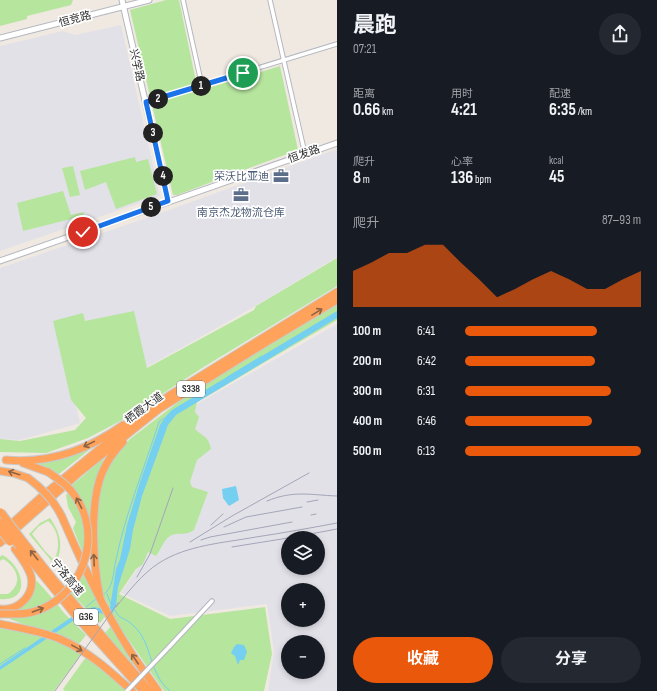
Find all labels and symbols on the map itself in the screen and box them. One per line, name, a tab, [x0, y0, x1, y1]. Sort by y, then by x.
street label: 恒竞路	[57, 8, 93, 30]
street label: 兴学路	[127, 47, 147, 83]
pin	[226, 56, 260, 90]
pin: 1	[191, 76, 211, 96]
pin: 2	[148, 89, 168, 109]
pin: 3	[143, 123, 163, 143]
street label: 恒发路	[286, 142, 322, 166]
pin: 4	[153, 166, 173, 186]
office icon: 荣沃比亚迪	[272, 167, 290, 185]
place label: 荣沃比亚迪	[214, 170, 269, 183]
office icon: 南京杰龙物流仓库	[232, 186, 250, 204]
pin: 5	[141, 197, 161, 217]
place label: 南京杰龙物流仓库	[197, 206, 285, 219]
pin	[66, 215, 100, 249]
one-way arrow	[311, 308, 323, 316]
road number: S338	[177, 381, 205, 397]
street label: 栖霞大道	[122, 390, 166, 426]
one-way arrow	[84, 441, 96, 448]
one-way arrow	[8, 469, 21, 476]
one-way arrow	[74, 497, 82, 509]
one-way arrow	[30, 549, 38, 560]
one-way arrow	[90, 554, 97, 567]
street label: 宁洛高速	[48, 556, 86, 598]
one-way arrow	[32, 605, 44, 613]
road number: G36	[74, 609, 98, 625]
one-way arrow	[71, 645, 83, 652]
one-way arrow	[131, 654, 140, 665]

